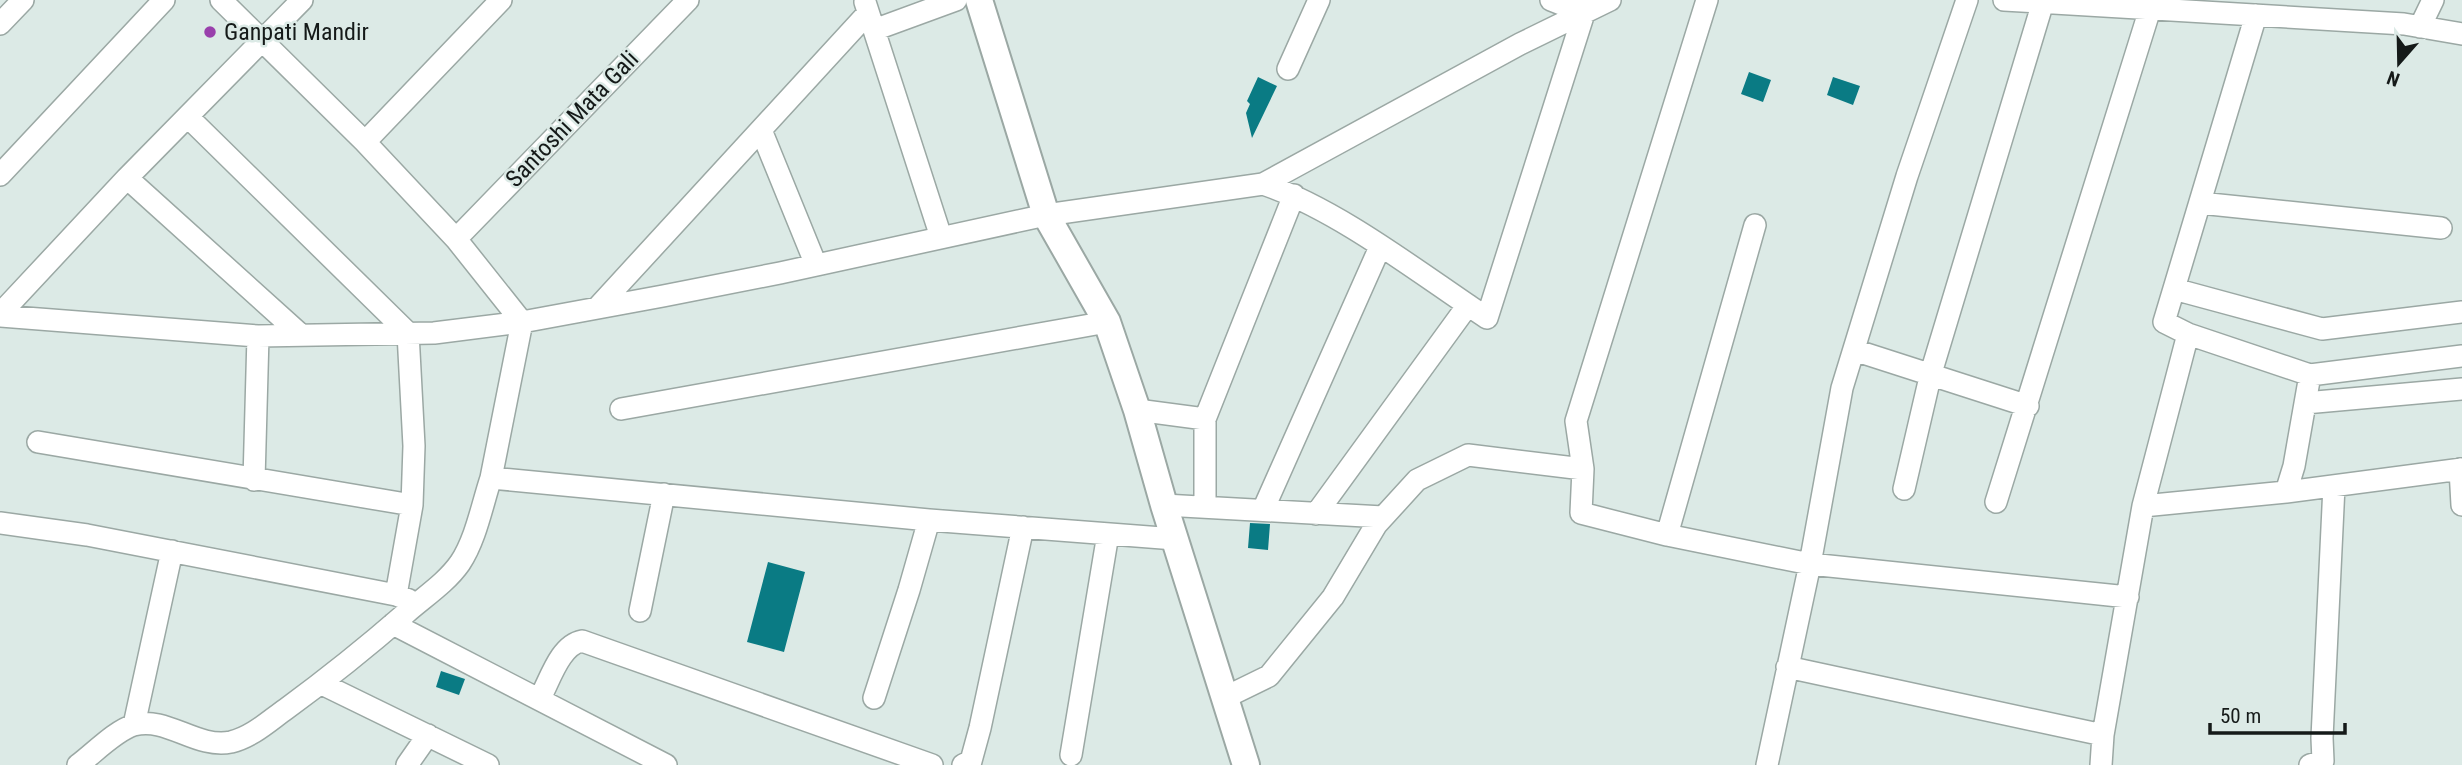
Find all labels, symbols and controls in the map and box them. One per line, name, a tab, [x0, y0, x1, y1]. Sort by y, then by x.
place label: Ganpati Mandir	[224, 18, 369, 46]
marker: Ganpati Mandir	[202, 24, 218, 40]
north arrow	[2364, 28, 2434, 98]
street label: Santoshi Mata Gali	[500, 45, 644, 193]
text: N	[2384, 66, 2403, 91]
scale bar	[2210, 692, 2345, 736]
text: 50 m	[2220, 704, 2261, 728]

